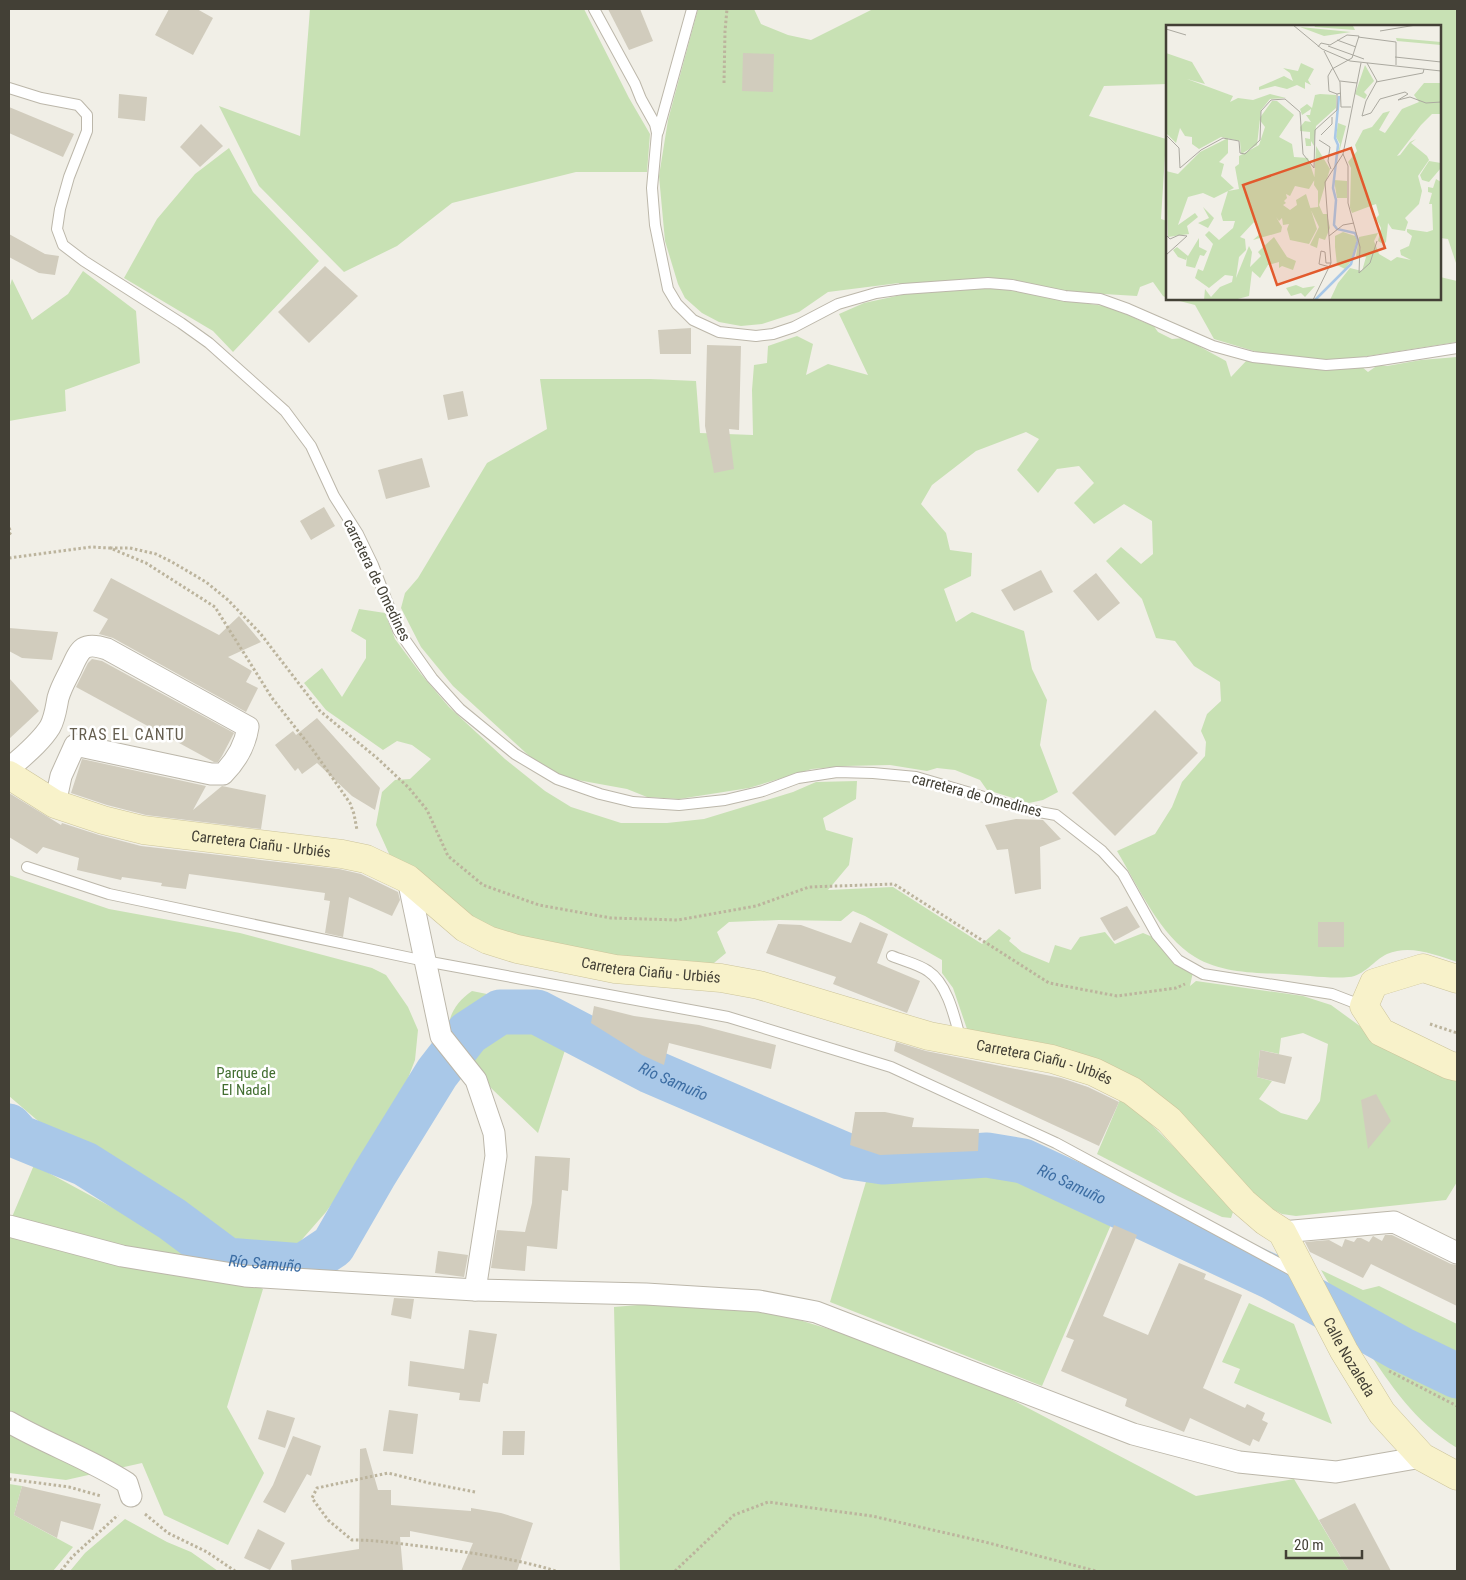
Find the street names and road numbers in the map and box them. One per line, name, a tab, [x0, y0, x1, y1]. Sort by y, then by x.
street label: carretera de Omedines	[340, 516, 414, 644]
street label: carretera de Omedines	[910, 769, 1044, 821]
street label: Carretera Ciañu - Urbiés	[190, 827, 332, 862]
street label: Carretera Ciañu - Urbiés	[580, 953, 721, 987]
street label: Carretera Ciañu - Urbiés	[975, 1036, 1115, 1089]
street label: Calle Nozaleda	[1319, 1314, 1379, 1400]

